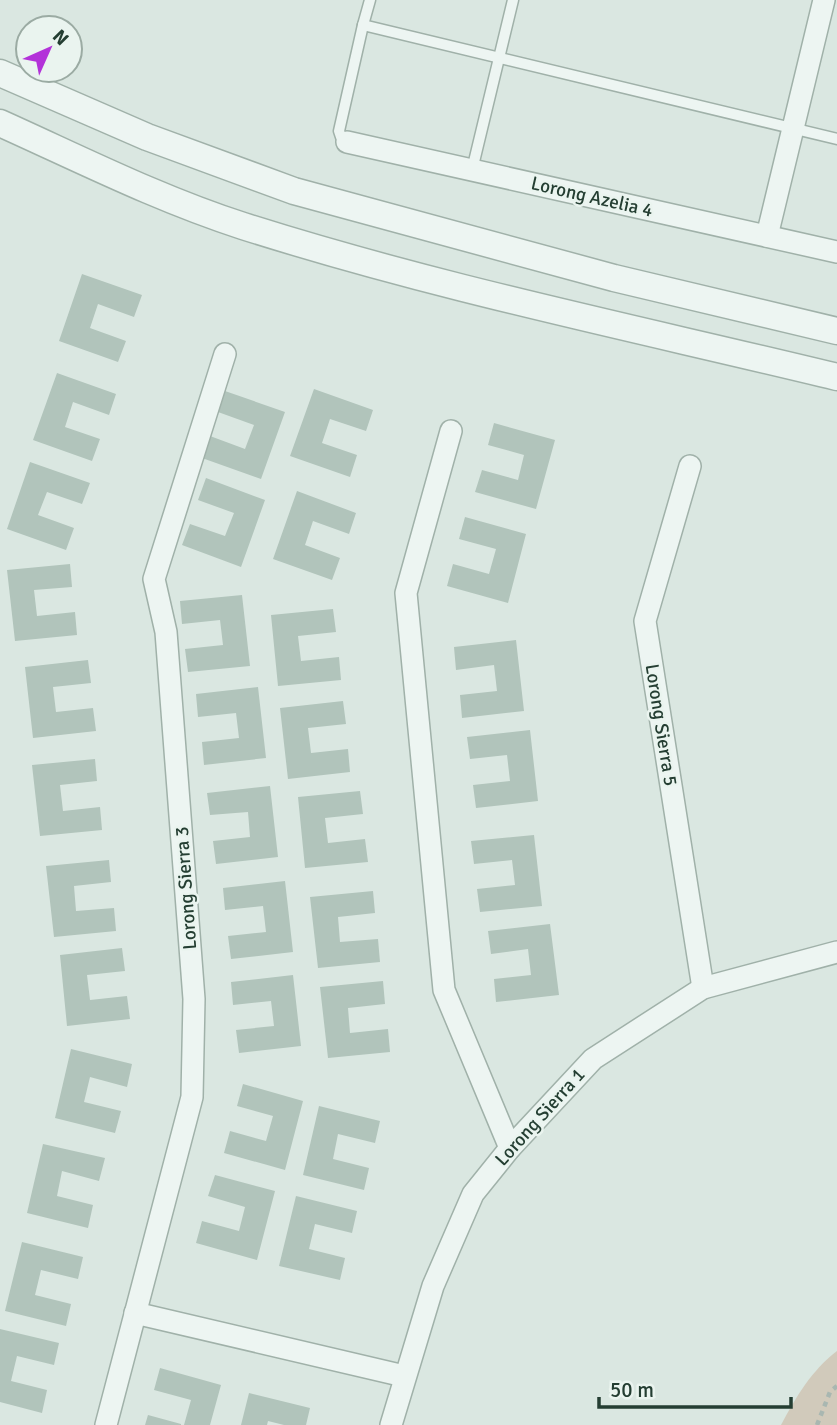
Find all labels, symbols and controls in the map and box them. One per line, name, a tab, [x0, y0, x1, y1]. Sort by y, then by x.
north arrow	[14, 14, 84, 84]
text: N	[47, 25, 73, 51]
street label: Lorong Azelia 4	[529, 171, 655, 223]
street label: Lorong Sierra 5	[639, 662, 683, 788]
street label: Lorong Sierra 3	[170, 826, 202, 950]
street label: Lorong Sierra 1	[490, 1063, 590, 1171]
scale bar	[599, 1366, 792, 1410]
text: 50 m	[610, 1377, 654, 1403]

